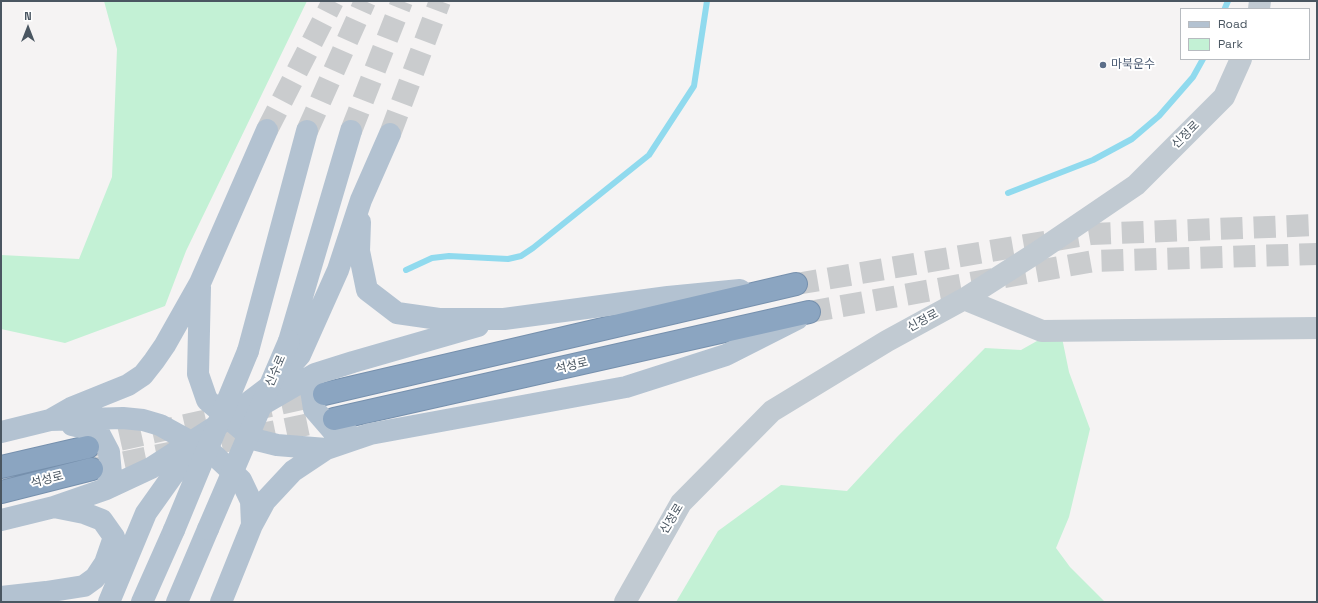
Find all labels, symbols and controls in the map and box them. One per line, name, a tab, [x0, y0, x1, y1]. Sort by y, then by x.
north arrow	[8, 8, 48, 48]
legend	[1180, 8, 1310, 60]
text: N	[24, 9, 32, 23]
text: Road	[1218, 16, 1247, 32]
text: Park	[1218, 36, 1243, 52]
place label: 마북운수	[1111, 58, 1155, 72]
marker: 마북운수	[1098, 60, 1108, 70]
street label: 신정로	[1169, 118, 1203, 152]
street label: 신정로	[905, 307, 941, 335]
street label: 신수로	[263, 353, 289, 389]
street label: 석성로	[554, 355, 590, 377]
street label: 석성로	[29, 469, 65, 491]
street label: 신정로	[657, 501, 687, 537]

